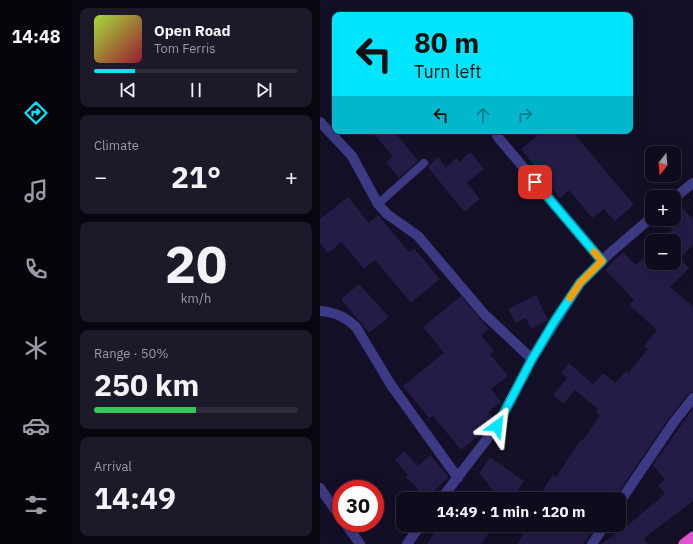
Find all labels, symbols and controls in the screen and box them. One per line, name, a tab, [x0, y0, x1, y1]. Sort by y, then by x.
text: Open Road	[154, 21, 231, 40]
text: 80 m	[414, 24, 479, 61]
text: 14:48	[11, 25, 61, 48]
icon: left	[348, 28, 400, 80]
text: Tom Ferris	[154, 40, 216, 57]
text: Turn left	[414, 60, 482, 83]
icon: previous	[117, 79, 139, 101]
icon: pause	[185, 79, 207, 101]
icon: next	[253, 79, 275, 101]
icon: directions	[22, 99, 50, 127]
icon: left	[430, 104, 452, 126]
icon: ahead	[472, 104, 494, 126]
icon: right	[514, 104, 536, 126]
text: Climate	[94, 137, 139, 154]
north arrow	[645, 146, 681, 182]
map controls	[645, 146, 681, 270]
text: 21°	[171, 157, 221, 196]
text: −	[94, 162, 107, 191]
text: +	[285, 162, 298, 191]
pin	[518, 165, 552, 199]
icon: arrive	[524, 171, 546, 193]
icon: music	[22, 177, 50, 205]
button: +	[645, 190, 681, 226]
text: 20	[165, 230, 227, 297]
button: −	[645, 234, 681, 270]
icon: phone	[22, 255, 50, 283]
text: km/h	[181, 290, 211, 307]
icon: climate	[22, 334, 50, 362]
text: Range · 50%	[94, 345, 168, 362]
text: 250 km	[94, 365, 199, 404]
position arrow	[476, 405, 518, 447]
icon: car	[22, 412, 50, 440]
text: Arrival	[94, 458, 132, 475]
text: 14:49	[94, 478, 176, 517]
speed limit sign: 30	[332, 480, 384, 532]
icon: filters	[22, 491, 50, 519]
text: 14:49 · 1 min · 120 m	[437, 502, 585, 521]

